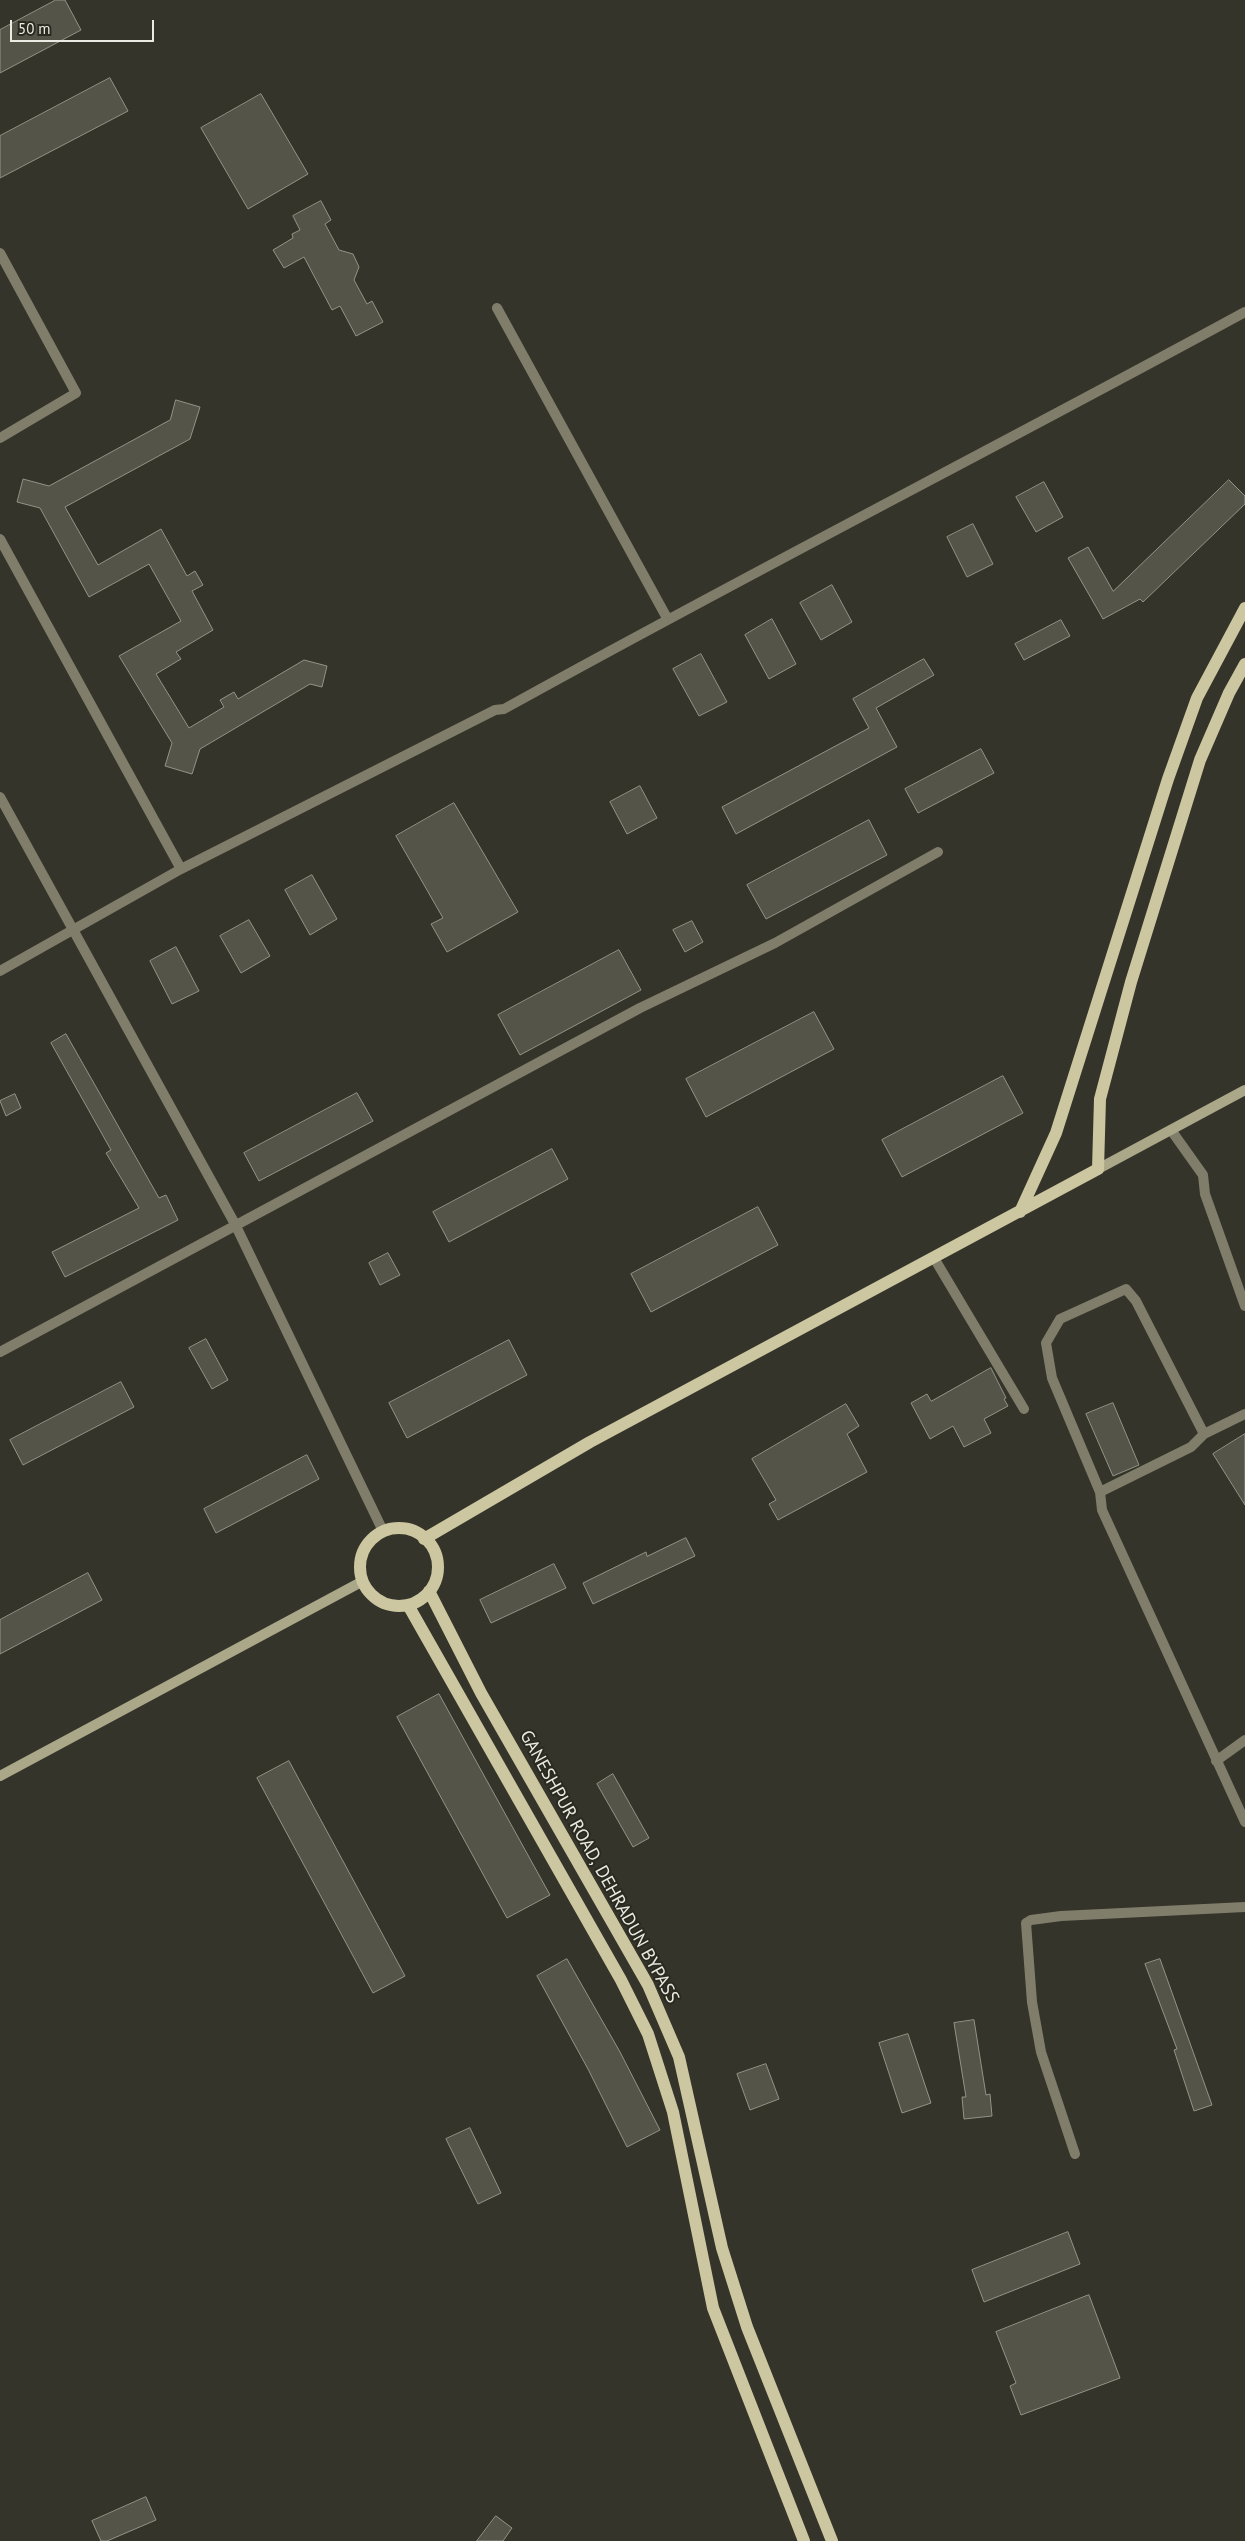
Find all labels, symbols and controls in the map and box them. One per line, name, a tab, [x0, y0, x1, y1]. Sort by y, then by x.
scale bar	[12, 10, 156, 42]
text: 50 m	[18, 19, 51, 38]
street label: GANESHPUR ROAD, DEHRADUN BYPASS	[515, 1727, 683, 2007]

